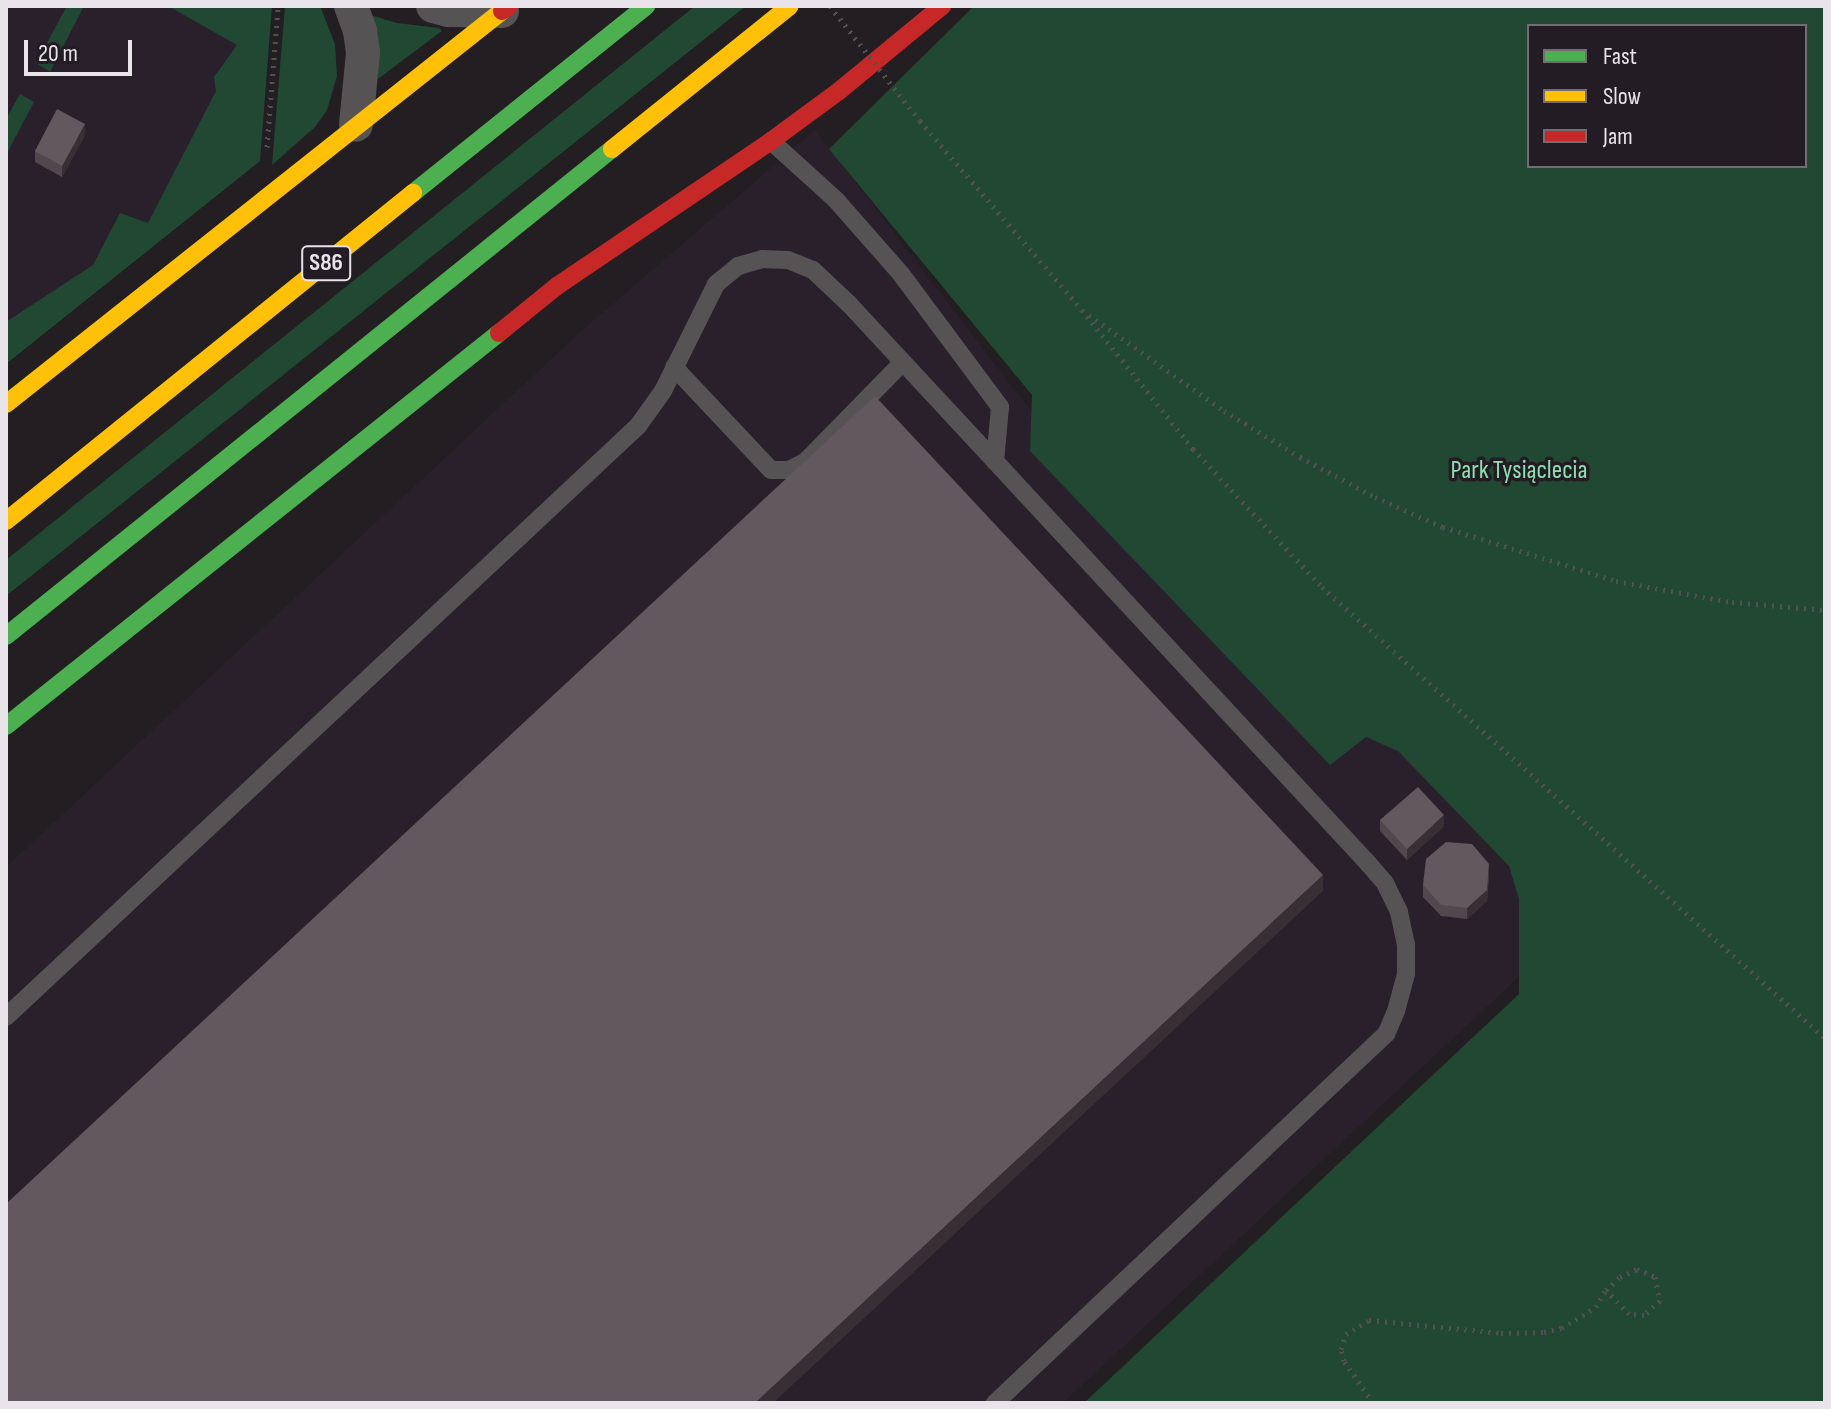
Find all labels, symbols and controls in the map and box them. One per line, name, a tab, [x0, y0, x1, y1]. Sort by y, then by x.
scale bar	[28, 24, 136, 74]
legend	[1527, 24, 1807, 168]
text: 20 m	[38, 39, 78, 68]
text: Fast	[1603, 42, 1637, 71]
text: Slow	[1603, 82, 1641, 111]
text: Jam	[1603, 122, 1633, 151]
road number: S86	[300, 243, 352, 283]
park label: Park Tysiąclecia	[1451, 455, 1587, 487]

